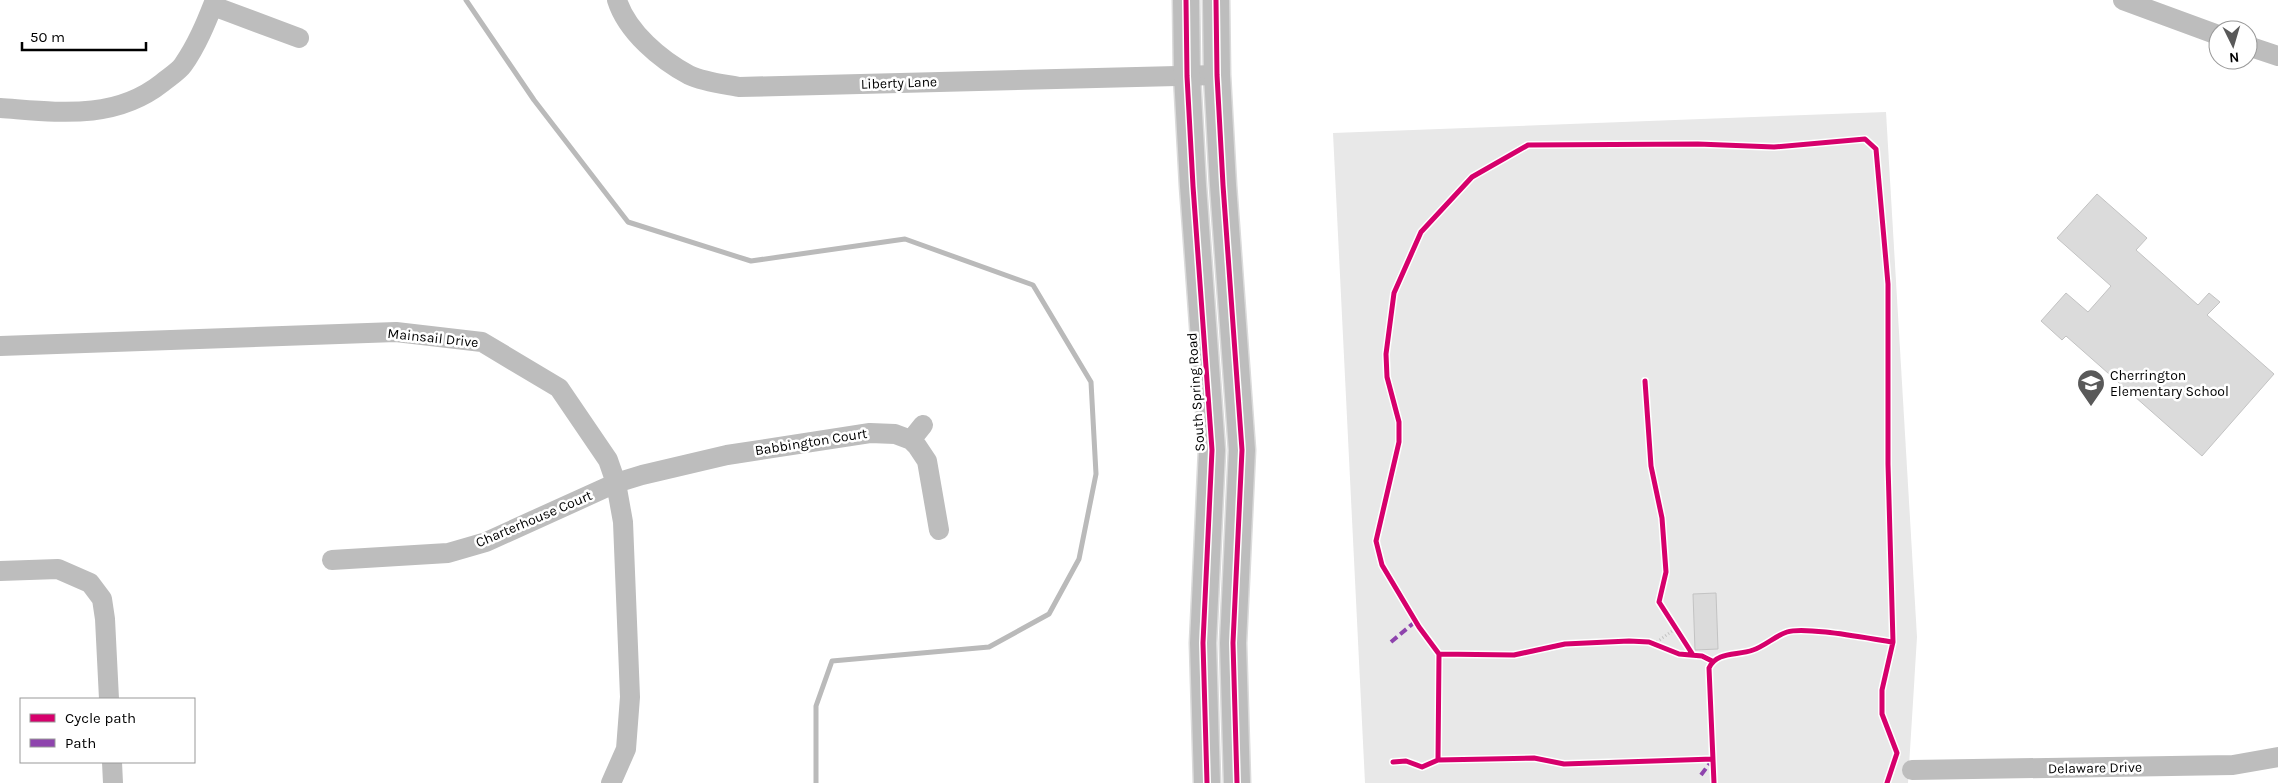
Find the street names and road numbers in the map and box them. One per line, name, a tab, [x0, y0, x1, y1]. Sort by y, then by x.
street label: Liberty Lane	[861, 73, 937, 93]
street label: Mainsail Drive	[387, 325, 479, 351]
street label: South Spring Road	[1183, 332, 1209, 452]
street label: Babbington Court	[754, 425, 868, 459]
street label: Charterhouse Court	[473, 487, 595, 551]
street label: Delaware Drive	[2048, 759, 2142, 777]

